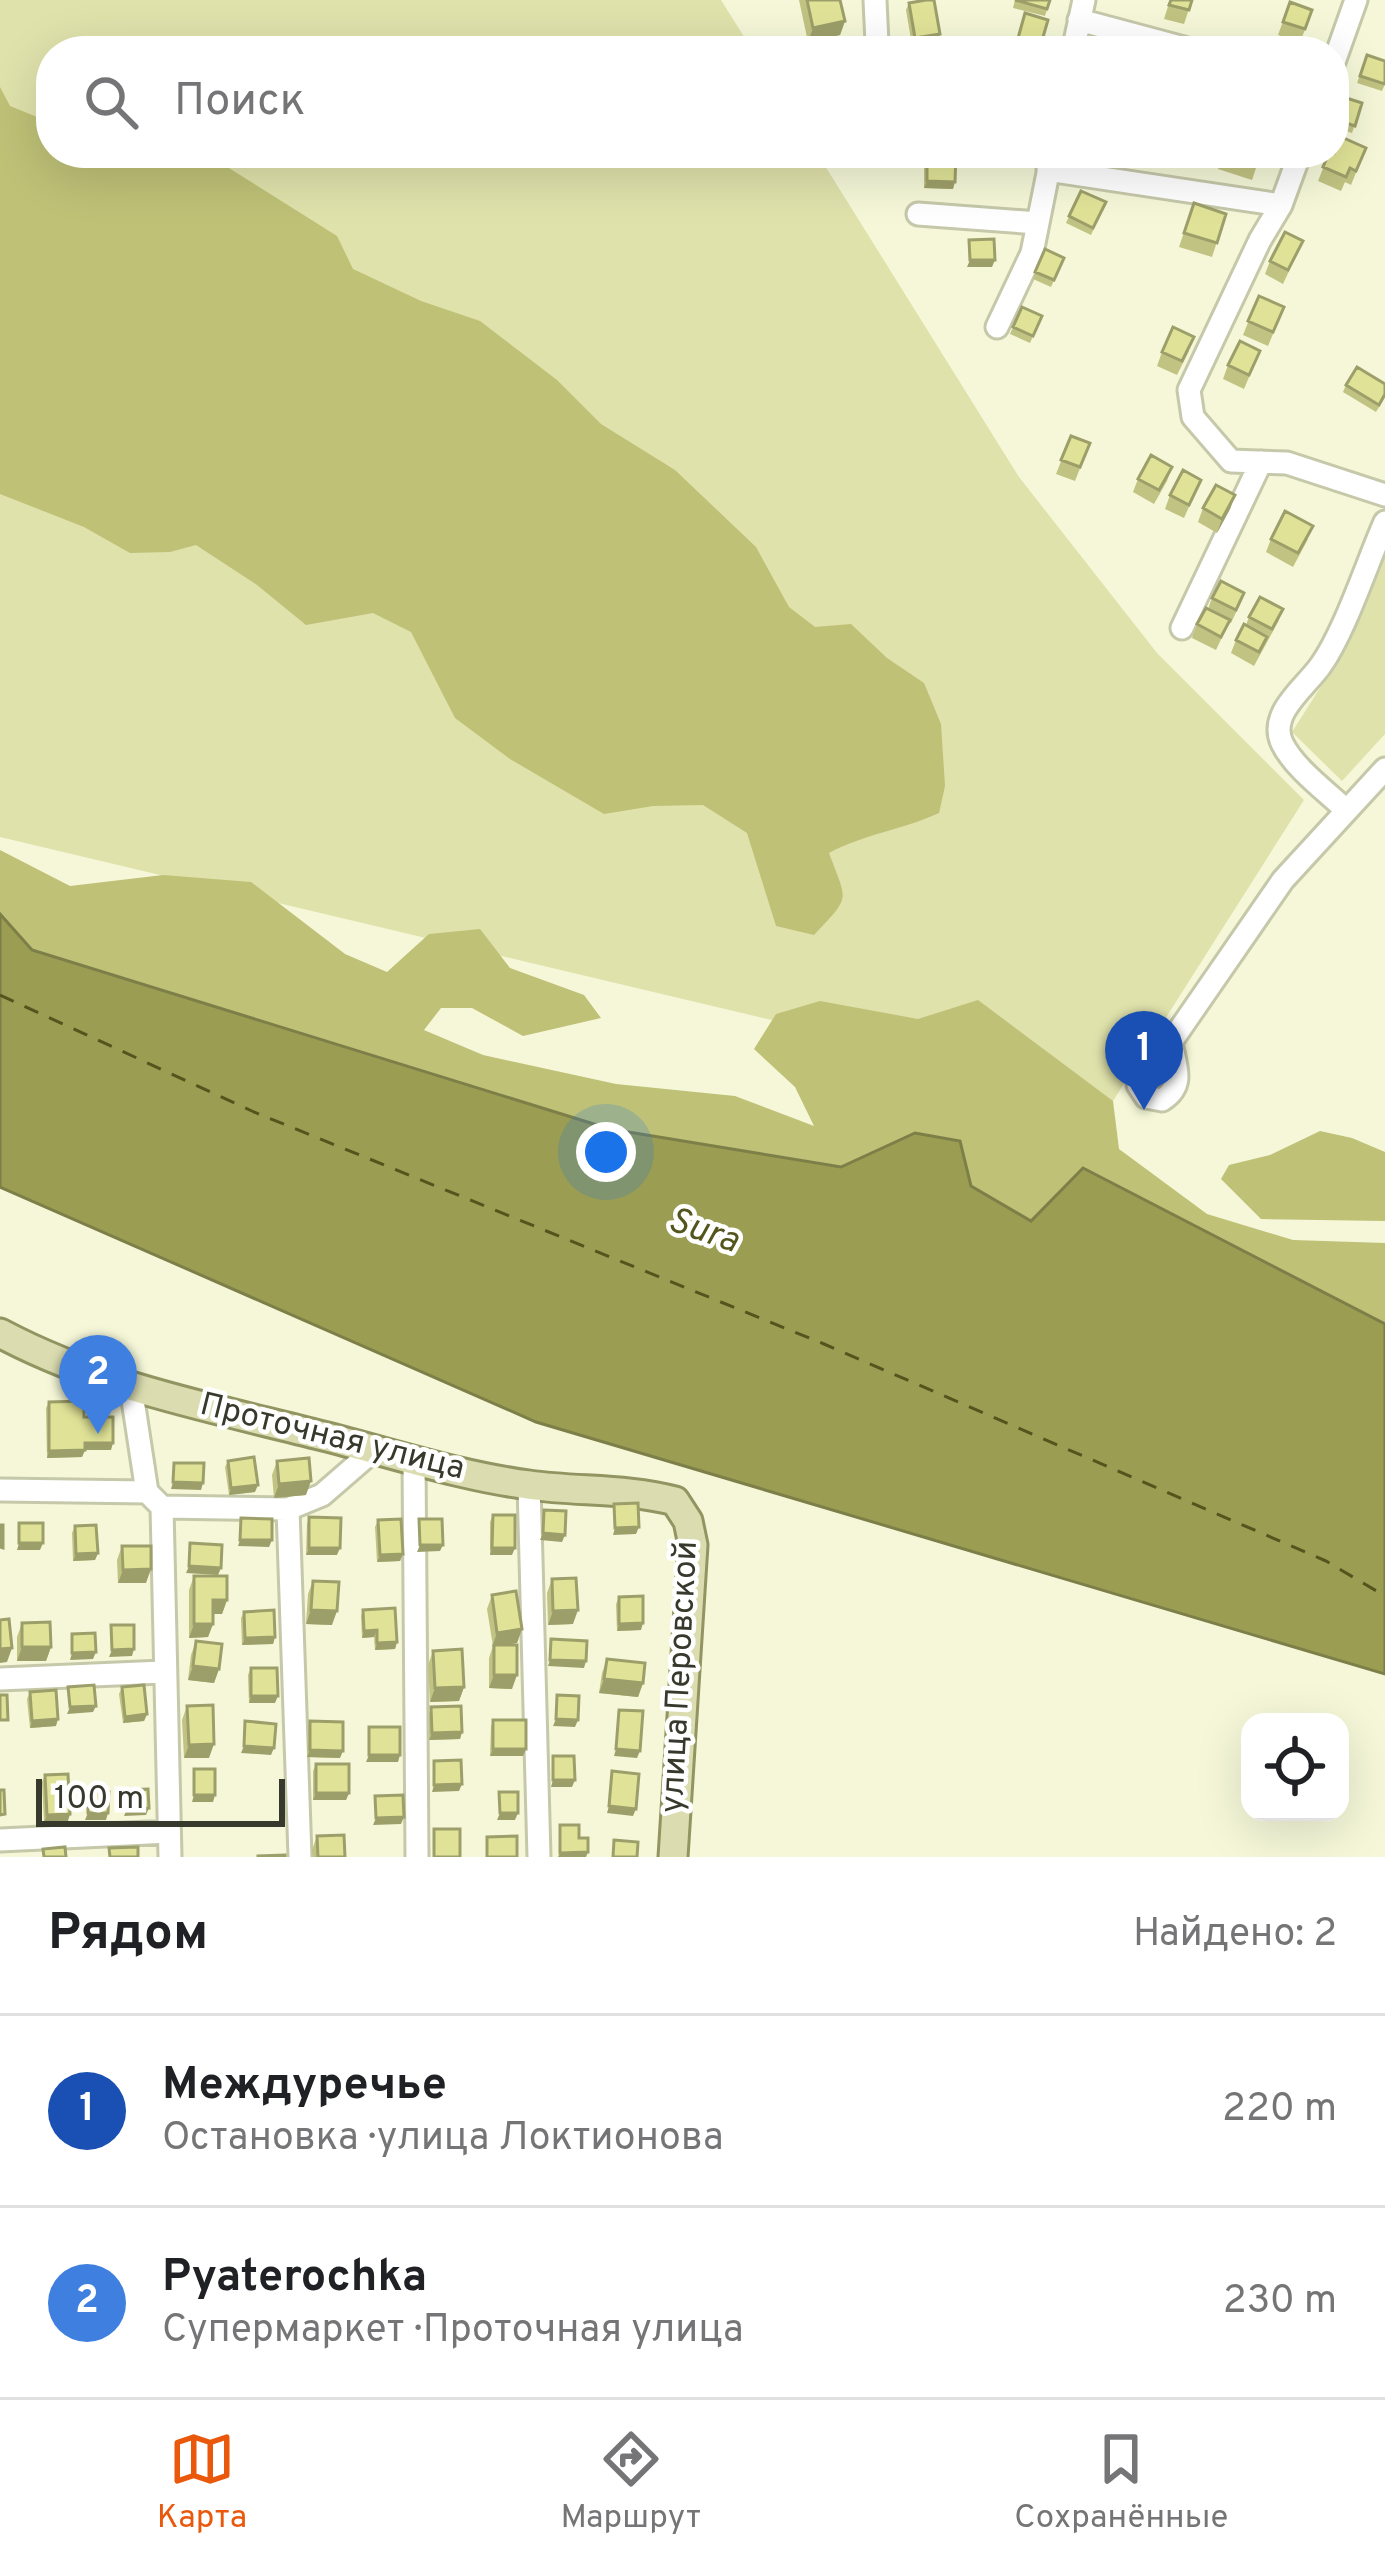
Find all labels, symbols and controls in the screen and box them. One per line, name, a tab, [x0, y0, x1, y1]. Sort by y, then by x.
search box	[36, 36, 1349, 168]
icon: search	[78, 69, 144, 135]
text: Поиск	[174, 74, 305, 131]
pin: 1	[1105, 1011, 1183, 1110]
your location	[576, 1122, 636, 1182]
water label: Sura	[662, 1199, 745, 1266]
pin: 2	[59, 1335, 137, 1434]
street label: Проточная улица	[195, 1385, 469, 1491]
street label: улица Перовской	[653, 1540, 709, 1814]
map controls	[1241, 1713, 1349, 1821]
button: locate	[1241, 1713, 1349, 1821]
scale bar	[36, 1773, 285, 1826]
text: 100 m	[54, 1779, 144, 1821]
text: Рядом	[48, 1903, 208, 1968]
text: Найдено: 2	[1133, 1911, 1337, 1960]
text: Междуречье	[162, 2058, 447, 2115]
text: 1	[79, 2086, 95, 2135]
text: 220 m	[1222, 2086, 1337, 2135]
text: Остановка · улица Локтионова	[162, 2115, 723, 2164]
text: Pyaterochka	[162, 2250, 427, 2307]
text: 2	[75, 2278, 99, 2327]
text: 230 m	[1223, 2278, 1337, 2327]
text: Супермаркет · Проточная улица	[162, 2307, 744, 2356]
tab: Карта	[157, 2426, 247, 2540]
tab: Маршрут	[560, 2426, 701, 2540]
tab: Сохранённые	[1014, 2426, 1228, 2540]

